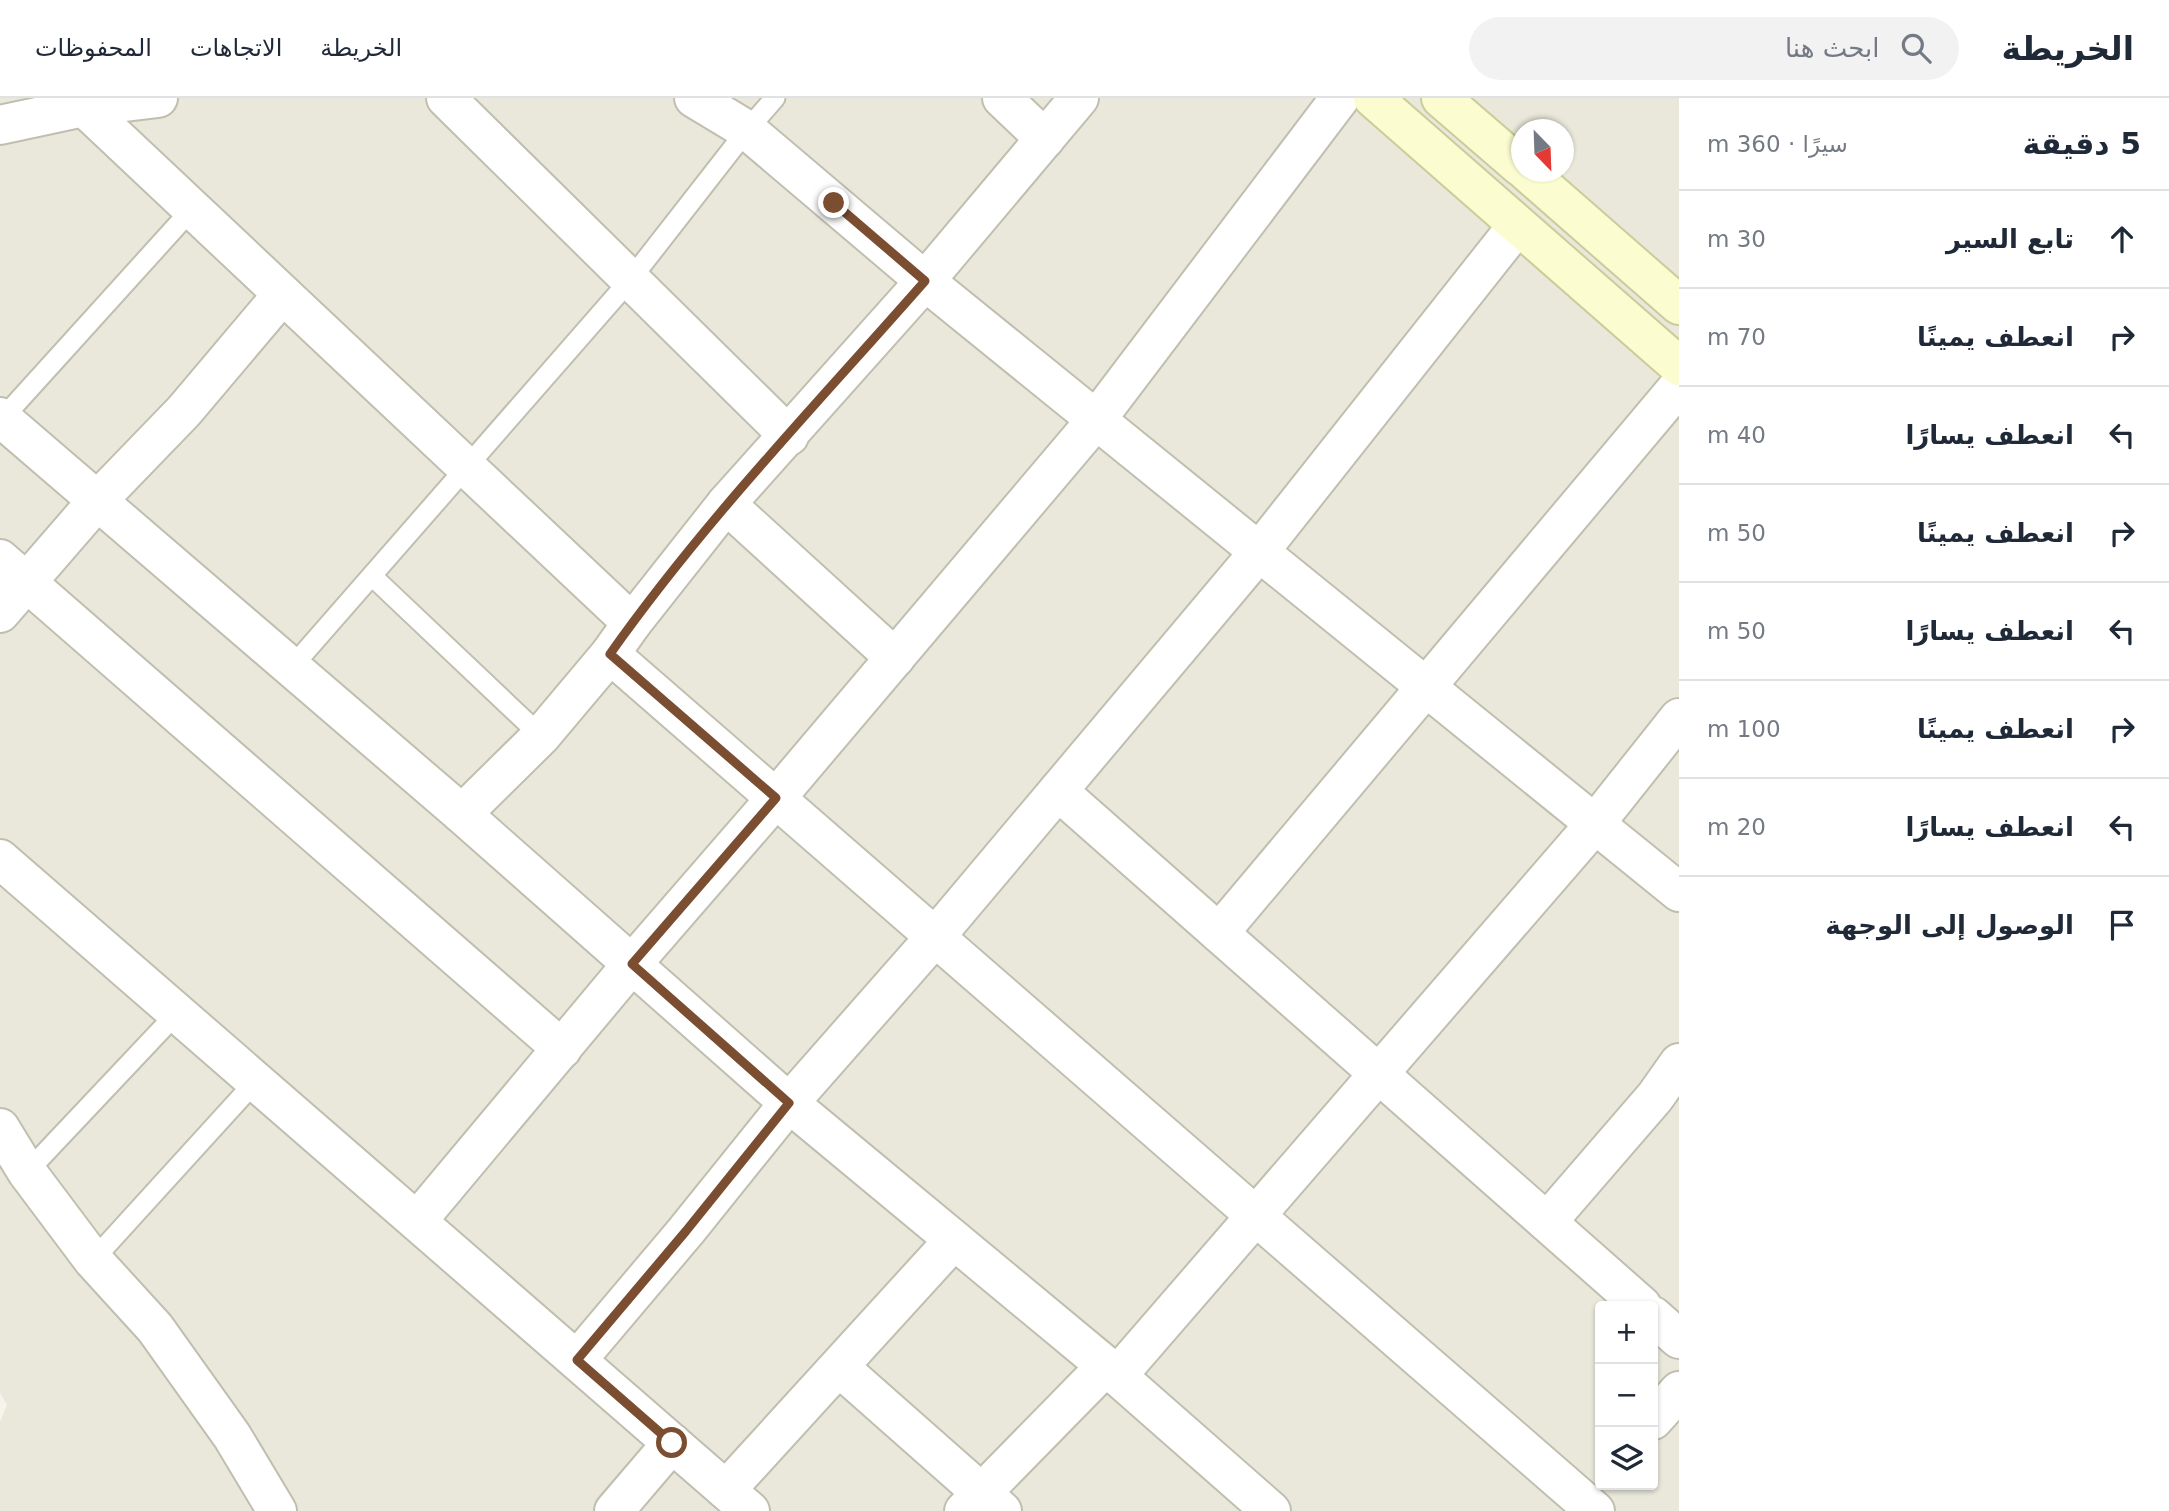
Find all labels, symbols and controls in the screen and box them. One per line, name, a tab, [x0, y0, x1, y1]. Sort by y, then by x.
search box	[1469, 17, 1959, 80]
icon: search	[1897, 29, 1935, 67]
text: الخريطة	[2001, 29, 2134, 68]
text: ابحث هنا	[1785, 33, 1879, 63]
text: المحفوظات	[35, 34, 152, 62]
text: الاتجاهات	[190, 34, 282, 62]
text: الخريطة	[320, 34, 402, 62]
north arrow	[1511, 119, 1574, 182]
text: 5 دقيقة	[2023, 126, 2141, 161]
text: سيرًا · 360 m	[1707, 131, 1848, 157]
route end	[818, 187, 849, 218]
icon: ahead	[2103, 220, 2141, 258]
text: تابع السير	[1946, 224, 2074, 254]
text: 30 m	[1707, 226, 1766, 252]
icon: right	[2103, 318, 2141, 356]
text: انعطف يمينًا	[1917, 322, 2074, 352]
text: 70 m	[1707, 324, 1766, 350]
icon: left	[2103, 416, 2141, 454]
text: انعطف يسارًا	[1905, 420, 2074, 450]
text: 40 m	[1707, 422, 1766, 448]
icon: right	[2103, 514, 2141, 552]
text: انعطف يمينًا	[1917, 518, 2074, 548]
text: 50 m	[1707, 520, 1766, 546]
icon: left	[2103, 612, 2141, 650]
text: انعطف يسارًا	[1905, 616, 2074, 646]
text: 50 m	[1707, 618, 1766, 644]
icon: right	[2103, 710, 2141, 748]
text: انعطف يمينًا	[1917, 714, 2074, 744]
text: 100 m	[1707, 716, 1781, 742]
icon: left	[2103, 808, 2141, 846]
text: انعطف يسارًا	[1905, 812, 2074, 842]
text: 20 m	[1707, 814, 1766, 840]
icon: arrive	[2103, 906, 2141, 944]
text: الوصول إلى الوجهة	[1825, 910, 2074, 940]
map controls	[1595, 1301, 1658, 1490]
button: +	[1595, 1301, 1658, 1364]
button: −	[1595, 1364, 1658, 1427]
route start	[656, 1427, 687, 1458]
button: layers	[1595, 1427, 1658, 1490]

